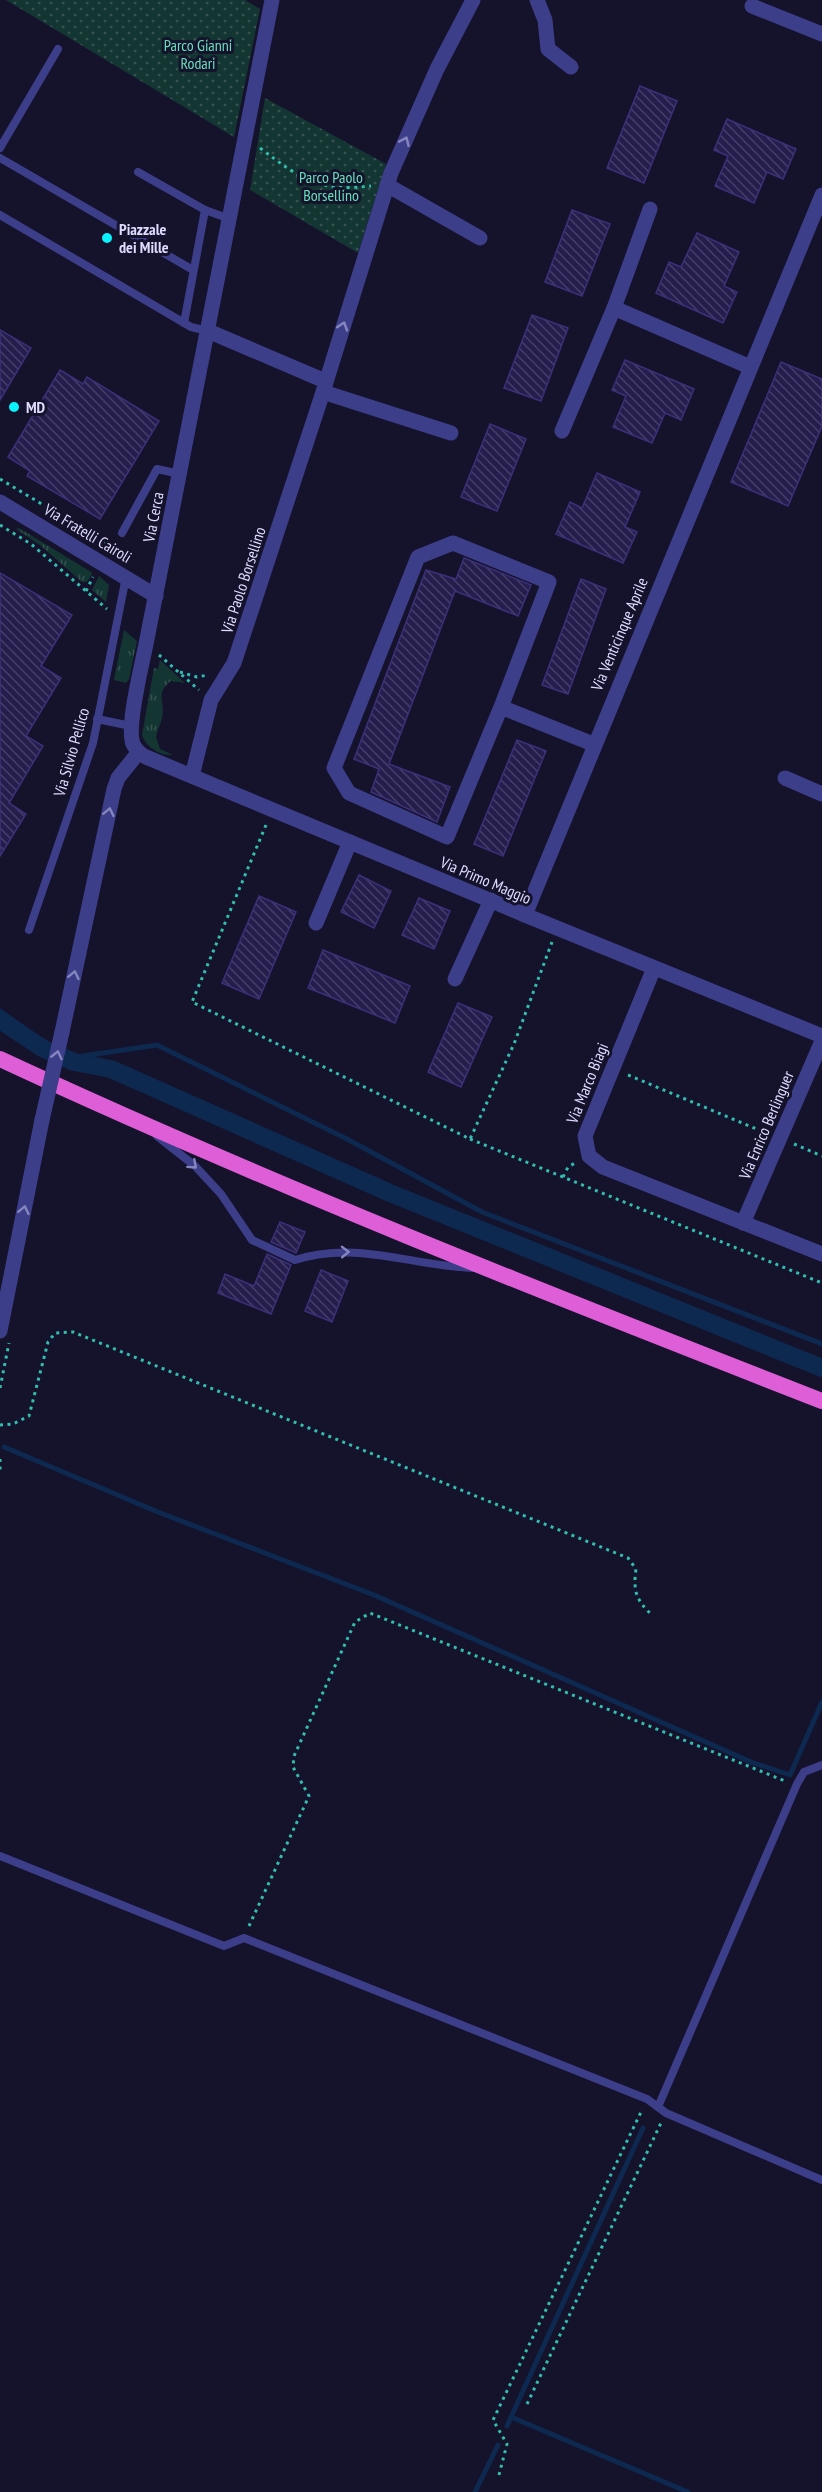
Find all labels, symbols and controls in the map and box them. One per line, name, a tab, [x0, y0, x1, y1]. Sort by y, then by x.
park label: Parco Gianni Rodari	[164, 35, 232, 73]
one-way arrow	[398, 136, 410, 147]
park label: Parco Paolo Borsellino	[299, 167, 363, 205]
place label: Piazzale dei Mille	[119, 219, 169, 257]
marker: Piazzale dei Mille	[100, 231, 114, 245]
one-way arrow	[336, 321, 348, 332]
place label: MD	[26, 397, 46, 417]
marker: MD	[7, 400, 21, 414]
street label: Via Cerca	[138, 490, 168, 545]
street label: Via Fratelli Cairoli	[40, 498, 135, 567]
street label: Via Paolo Borsellino	[216, 524, 270, 637]
street label: Via Venticinque Aprile	[586, 575, 652, 694]
street label: Via Silvio Pellico	[49, 705, 93, 800]
one-way arrow	[102, 807, 115, 817]
street label: Via Primo Maggio	[437, 851, 535, 908]
one-way arrow	[67, 970, 80, 980]
street label: Via Marco Biagi	[561, 1040, 612, 1127]
one-way arrow	[50, 1051, 63, 1061]
street label: Via Enrico Berlinguer	[734, 1067, 798, 1183]
one-way arrow	[186, 1158, 197, 1169]
one-way arrow	[17, 1205, 30, 1215]
one-way arrow	[341, 1246, 350, 1258]

